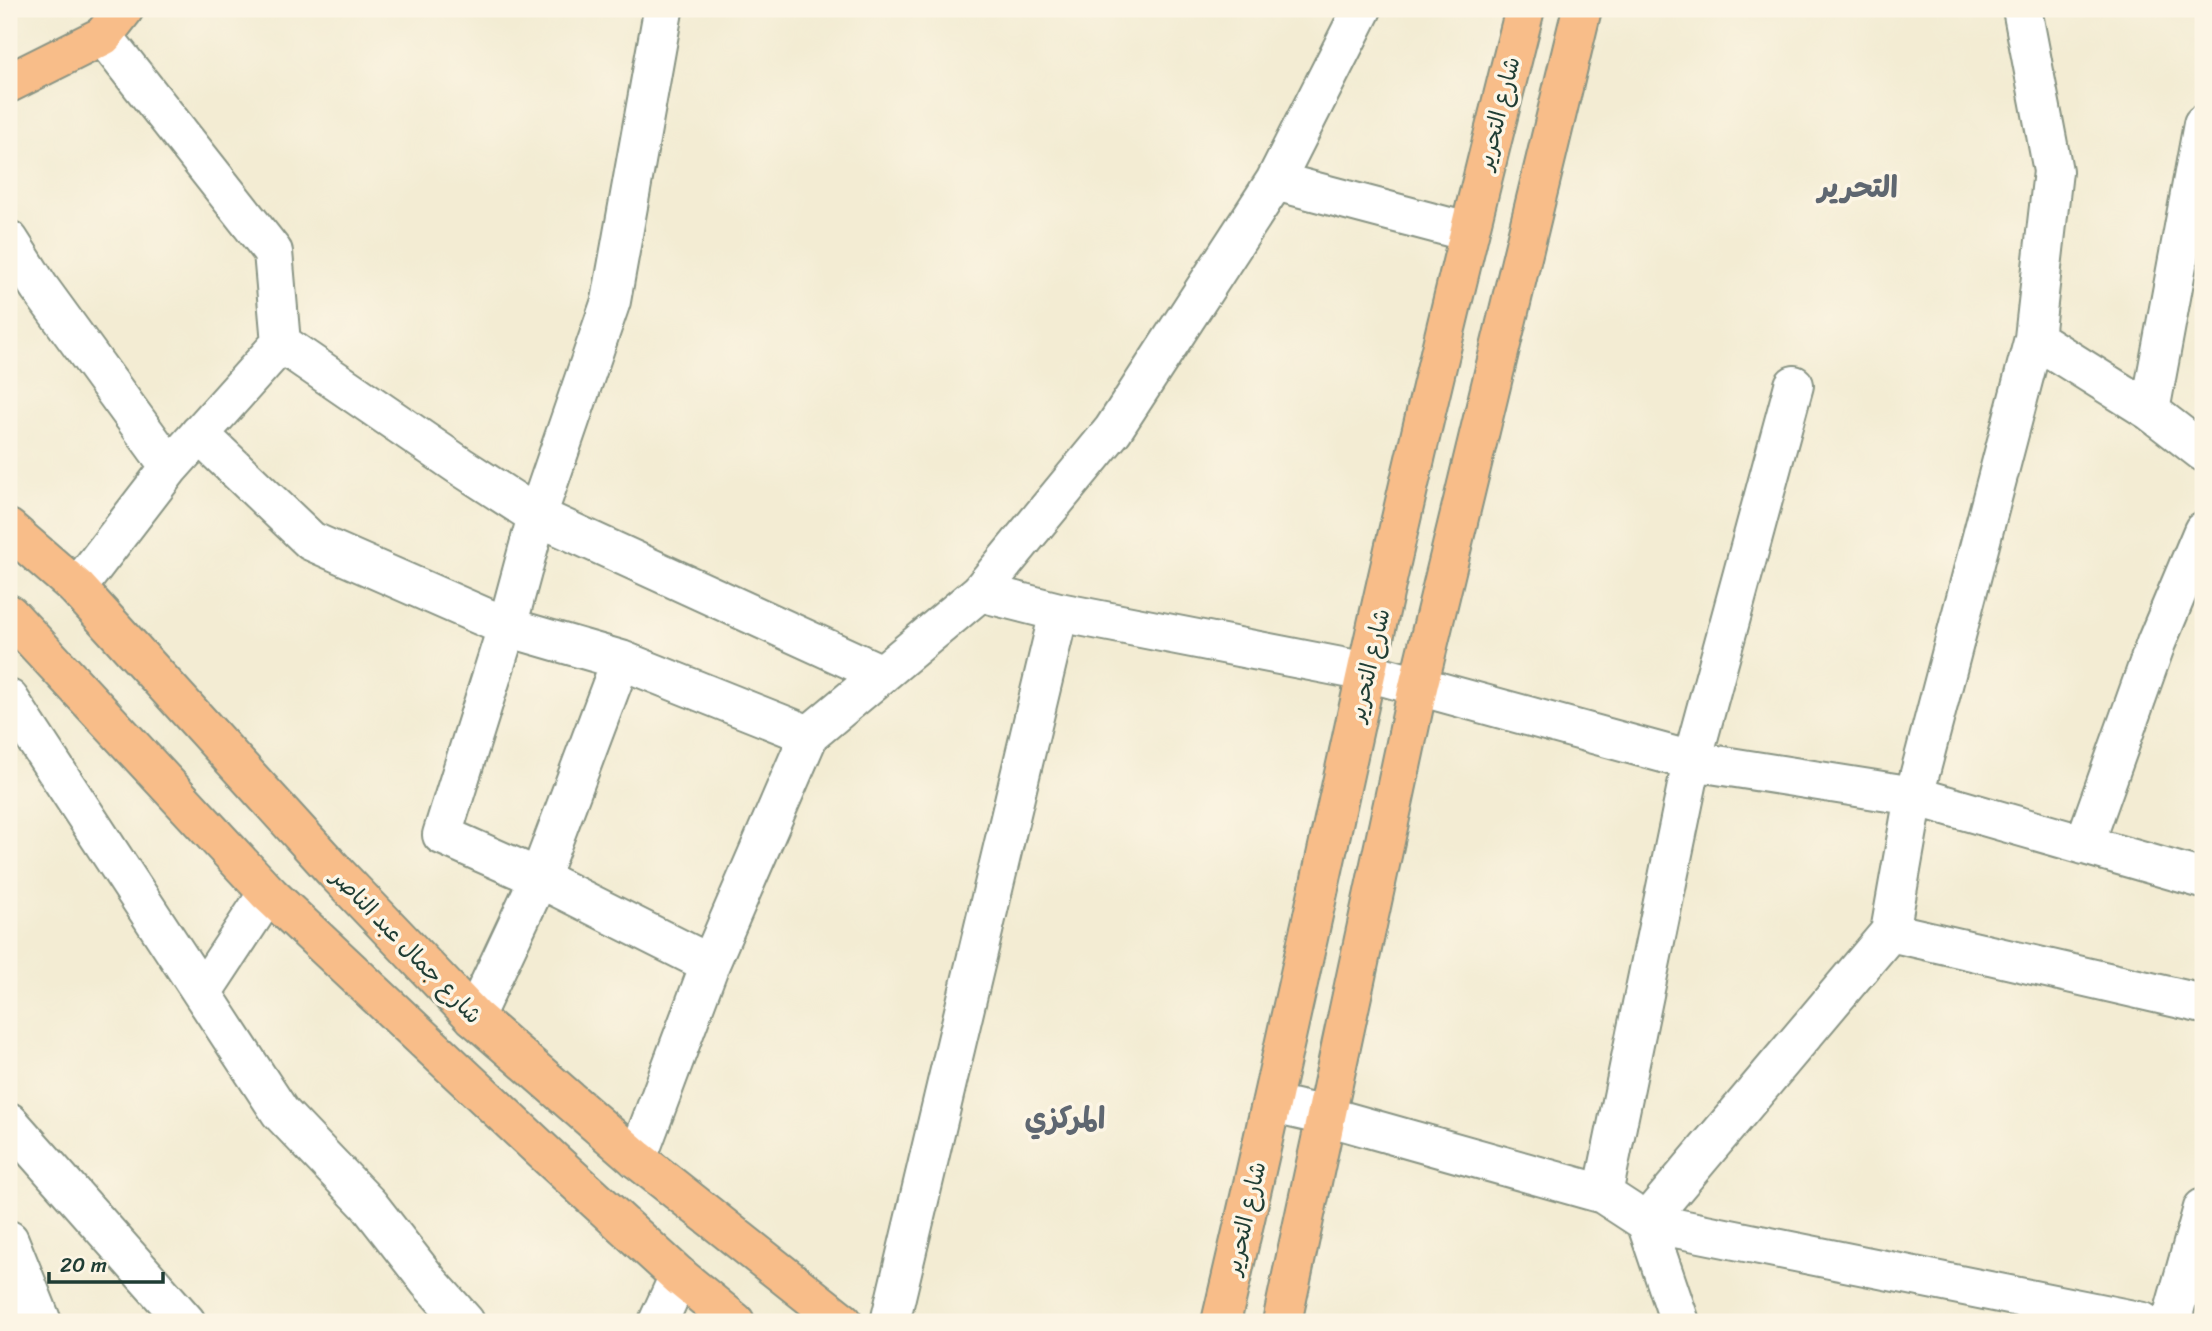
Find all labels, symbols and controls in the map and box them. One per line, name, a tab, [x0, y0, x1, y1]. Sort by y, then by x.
street label: شارع التحرير	[1464, 52, 1532, 176]
district label: التحرير	[1815, 160, 1898, 214]
street label: شارع التحرير	[1336, 604, 1402, 728]
street label: شارع جمال عبد الناصر	[320, 857, 492, 1034]
district label: المركزي	[1025, 1091, 1105, 1145]
street label: شارع التحرير	[1212, 1157, 1278, 1281]
scale bar	[49, 1240, 163, 1284]
text: 20 m	[60, 1246, 107, 1284]

